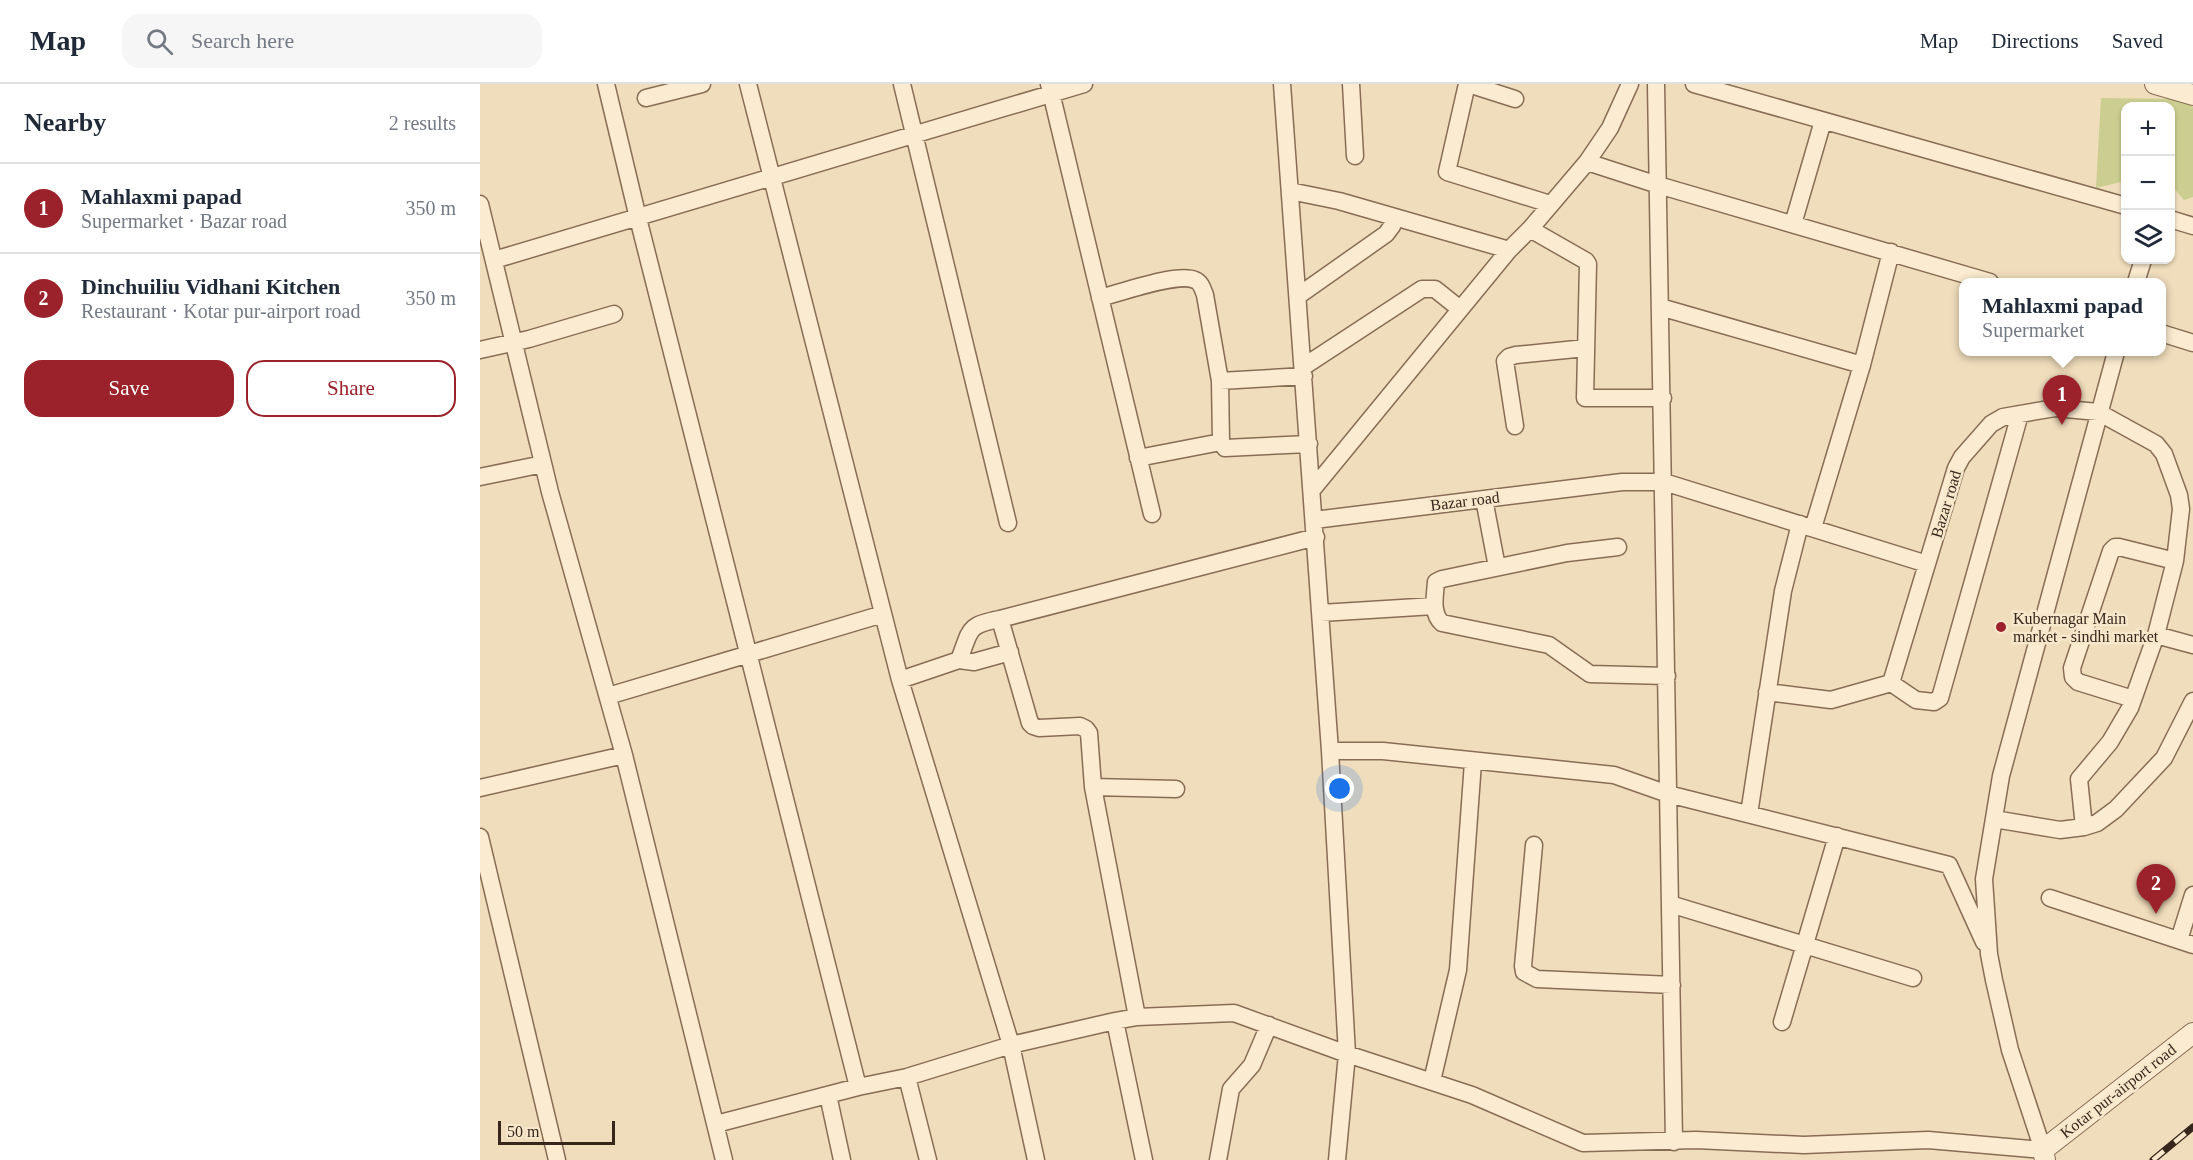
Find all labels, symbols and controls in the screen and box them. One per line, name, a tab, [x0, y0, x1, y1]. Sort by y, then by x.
search box	[122, 14, 542, 68]
text: Map	[30, 25, 86, 56]
icon: search	[143, 25, 176, 58]
text: Search here	[191, 28, 294, 53]
text: Map	[1920, 29, 1958, 53]
text: Directions	[1991, 29, 2079, 53]
text: Saved	[2112, 29, 2163, 53]
map controls	[2121, 102, 2175, 264]
button: +	[2121, 102, 2175, 156]
text: Nearby	[24, 108, 106, 137]
text: 2 results	[389, 112, 456, 134]
button: −	[2121, 156, 2175, 210]
text: Mahlaxmi papad	[81, 184, 242, 209]
text: 1	[39, 197, 49, 219]
text: 350 m	[405, 197, 456, 219]
text: Supermarket · Bazar road	[81, 210, 287, 232]
button: layers	[2121, 210, 2175, 264]
text: Dinchuiliu Vidhani Kitchen	[81, 274, 340, 299]
popup	[1959, 278, 2166, 356]
text: 2	[39, 287, 49, 309]
text: 350 m	[405, 287, 456, 309]
text: Mahlaxmi papad	[1982, 293, 2143, 318]
text: Restaurant · Kotar pur-airport road	[81, 300, 361, 322]
text: Supermarket	[1982, 319, 2084, 341]
button: Save	[24, 360, 234, 417]
button: Share	[246, 360, 456, 417]
pin: 1	[2042, 376, 2082, 425]
street label: Bazar road	[1928, 468, 1964, 540]
street label: Bazar road	[1429, 488, 1501, 514]
place label: Kubernagar Main market - sindhi market	[2013, 610, 2159, 645]
marker: Kubernagar Main market - sindhi market	[1994, 620, 2008, 634]
your location	[1325, 774, 1354, 803]
pin: 2	[2136, 864, 2176, 914]
street label: Kotar pur-airport road	[2057, 1041, 2180, 1142]
scale bar	[498, 1118, 615, 1146]
text: 50 m	[507, 1123, 539, 1140]

